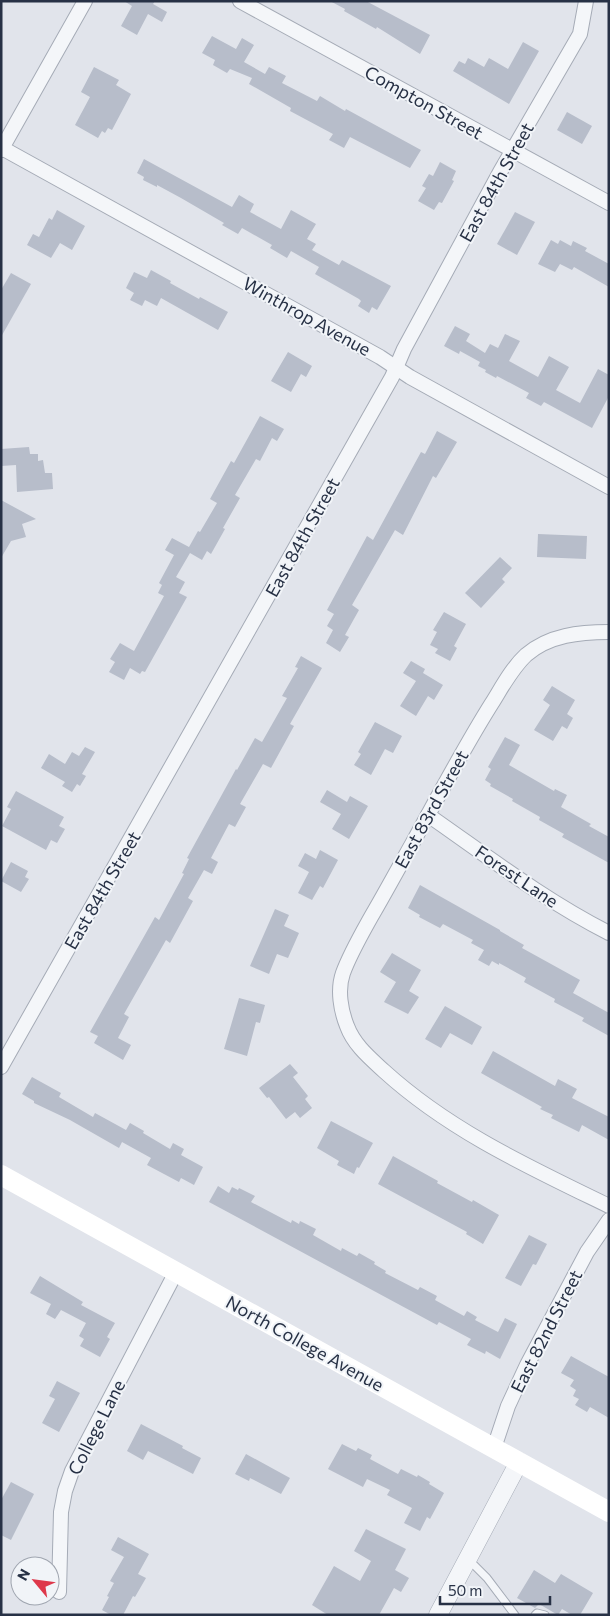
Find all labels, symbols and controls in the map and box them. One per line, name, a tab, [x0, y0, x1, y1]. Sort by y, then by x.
street label: Compton Street	[361, 60, 487, 144]
street label: East 84th Street	[454, 119, 538, 245]
street label: Winthrop Avenue	[239, 272, 375, 360]
street label: East 84th Street	[260, 474, 344, 600]
street label: East 83rd Street	[389, 746, 473, 872]
street label: East 84th Street	[59, 827, 145, 953]
street label: Forest Lane	[471, 840, 563, 912]
street label: East 82nd Street	[506, 1266, 586, 1396]
street label: North College Avenue	[222, 1290, 388, 1396]
street label: College Lane	[63, 1376, 129, 1478]
north arrow	[10, 1556, 60, 1606]
text: N	[13, 1566, 33, 1583]
scale bar	[440, 1574, 550, 1606]
text: 50 m	[448, 1581, 482, 1599]

